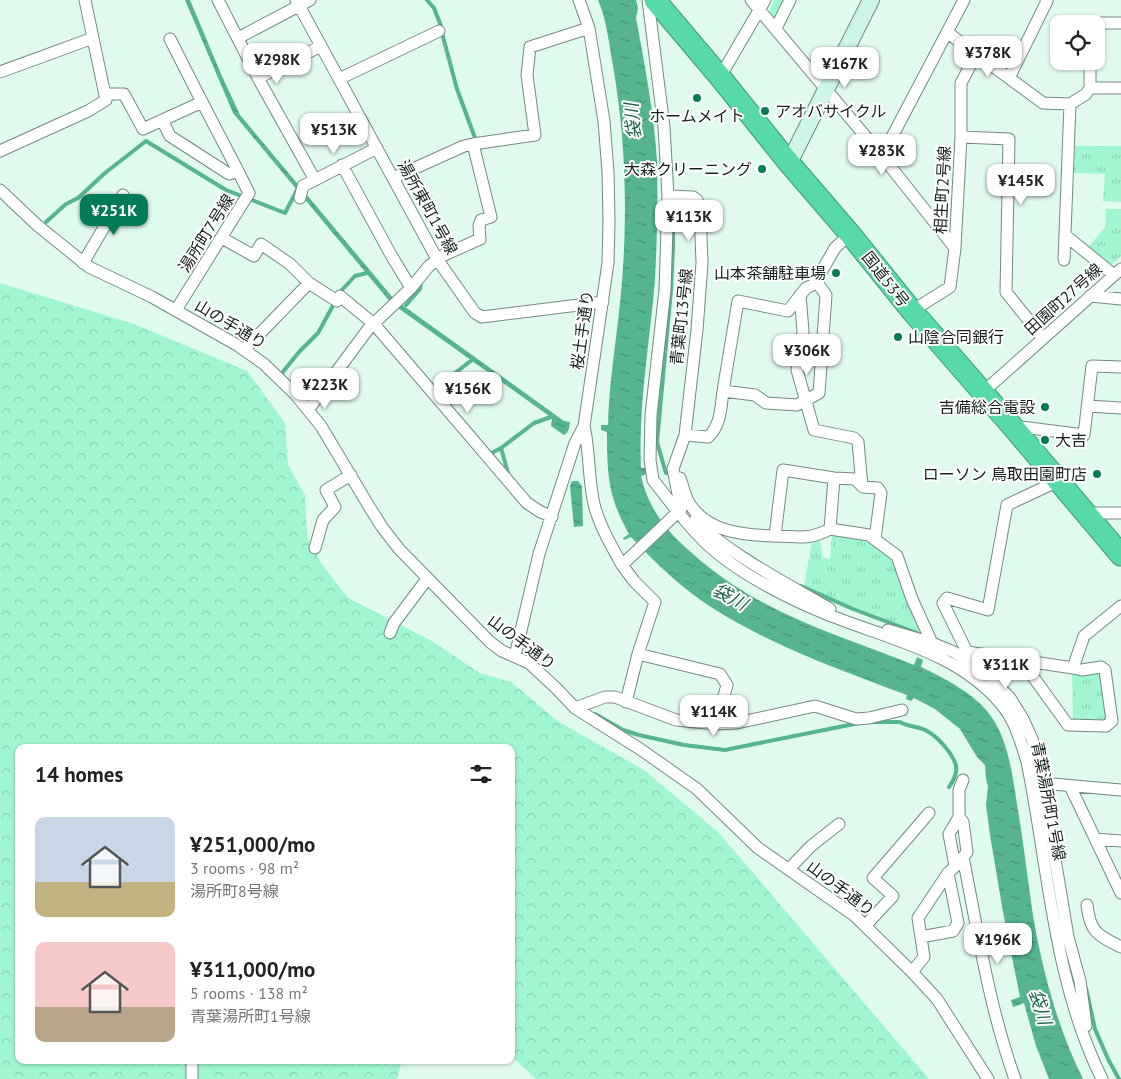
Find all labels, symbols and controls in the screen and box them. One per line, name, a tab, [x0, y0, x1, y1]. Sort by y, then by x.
map controls	[1050, 15, 1105, 70]
button: locate	[1050, 15, 1105, 70]
pin: ¥378K	[953, 36, 1023, 78]
pin: ¥298K	[242, 42, 312, 85]
text: ¥378K	[965, 42, 1011, 62]
pin: ¥167K	[810, 46, 880, 89]
text: ¥298K	[254, 49, 300, 69]
text: ¥167K	[822, 53, 868, 73]
marker: ホームメイト	[691, 92, 703, 104]
water label: 袋川	[619, 100, 646, 140]
place label: アオバサイクル	[775, 101, 886, 121]
marker: アオバサイクル	[759, 105, 771, 117]
place label: ホームメイト	[649, 106, 745, 126]
pin: ¥513K	[299, 112, 369, 155]
text: ¥513K	[311, 119, 357, 139]
pin: ¥283K	[847, 134, 917, 176]
text: ¥283K	[859, 140, 905, 160]
street label: 相生町2号線	[930, 145, 954, 235]
street label: 湯所東町1号線	[394, 156, 462, 258]
place label: 大森クリーニング	[624, 159, 752, 179]
marker: 大森クリーニング	[756, 163, 768, 175]
pin: ¥145K	[986, 164, 1056, 206]
text: ¥145K	[998, 170, 1044, 190]
street label: 湯所町7号線	[174, 190, 238, 276]
pin: ¥251K	[79, 194, 149, 236]
text: ¥251K	[91, 200, 137, 220]
pin: ¥113K	[654, 200, 724, 242]
text: ¥113K	[666, 206, 712, 226]
street label: 国道53号	[858, 247, 914, 311]
street label: 田園町27号線	[1020, 259, 1106, 339]
place label: 山本茶舗駐車場	[714, 263, 826, 283]
street label: 青葉町13号線	[666, 267, 696, 367]
marker: 山本茶舗駐車場	[830, 267, 842, 279]
street label: 桜土手通り	[567, 289, 597, 371]
street label: 山の手通り	[192, 295, 270, 353]
place label: 山陰合同銀行	[908, 327, 1004, 347]
marker: 山陰合同銀行	[892, 331, 904, 343]
pin: ¥306K	[772, 334, 842, 376]
text: ¥306K	[784, 340, 830, 360]
pin: ¥223K	[290, 368, 360, 410]
pin: ¥156K	[433, 372, 503, 414]
text: ¥223K	[302, 374, 348, 394]
text: ¥156K	[445, 378, 491, 398]
place label: 吉備総合電設	[939, 397, 1035, 417]
marker: 吉備総合電設	[1039, 401, 1051, 413]
place label: 大吉	[1055, 430, 1087, 450]
marker: 大吉	[1039, 434, 1051, 446]
place label: ローソン 鳥取田園町店	[923, 464, 1087, 484]
marker: ローソン 鳥取田園町店	[1091, 468, 1103, 480]
water label: 袋川	[709, 578, 753, 616]
street label: 山の手通り	[484, 610, 560, 674]
pin: ¥311K	[971, 648, 1041, 690]
text: ¥311K	[983, 654, 1029, 674]
pin: ¥114K	[679, 694, 749, 737]
text: ¥114K	[691, 701, 737, 721]
street label: 青葉湯所町1号線	[1028, 740, 1070, 862]
icon: filters	[467, 760, 495, 788]
text: 14 homes	[35, 761, 123, 788]
text: ¥251,000/mo	[190, 831, 315, 858]
icon: home	[75, 837, 135, 897]
street label: 山の手通り	[803, 856, 879, 920]
text: 3 rooms · 98 m²	[190, 858, 299, 878]
text: 湯所町8号線	[190, 881, 279, 901]
pin: ¥196K	[963, 922, 1033, 965]
text: ¥196K	[975, 929, 1021, 949]
text: ¥311,000/mo	[190, 956, 315, 983]
icon: home	[75, 962, 135, 1022]
text: 5 rooms · 138 m²	[190, 983, 308, 1003]
water label: 袋川	[1024, 986, 1057, 1029]
text: 青葉湯所町1号線	[190, 1006, 311, 1026]

